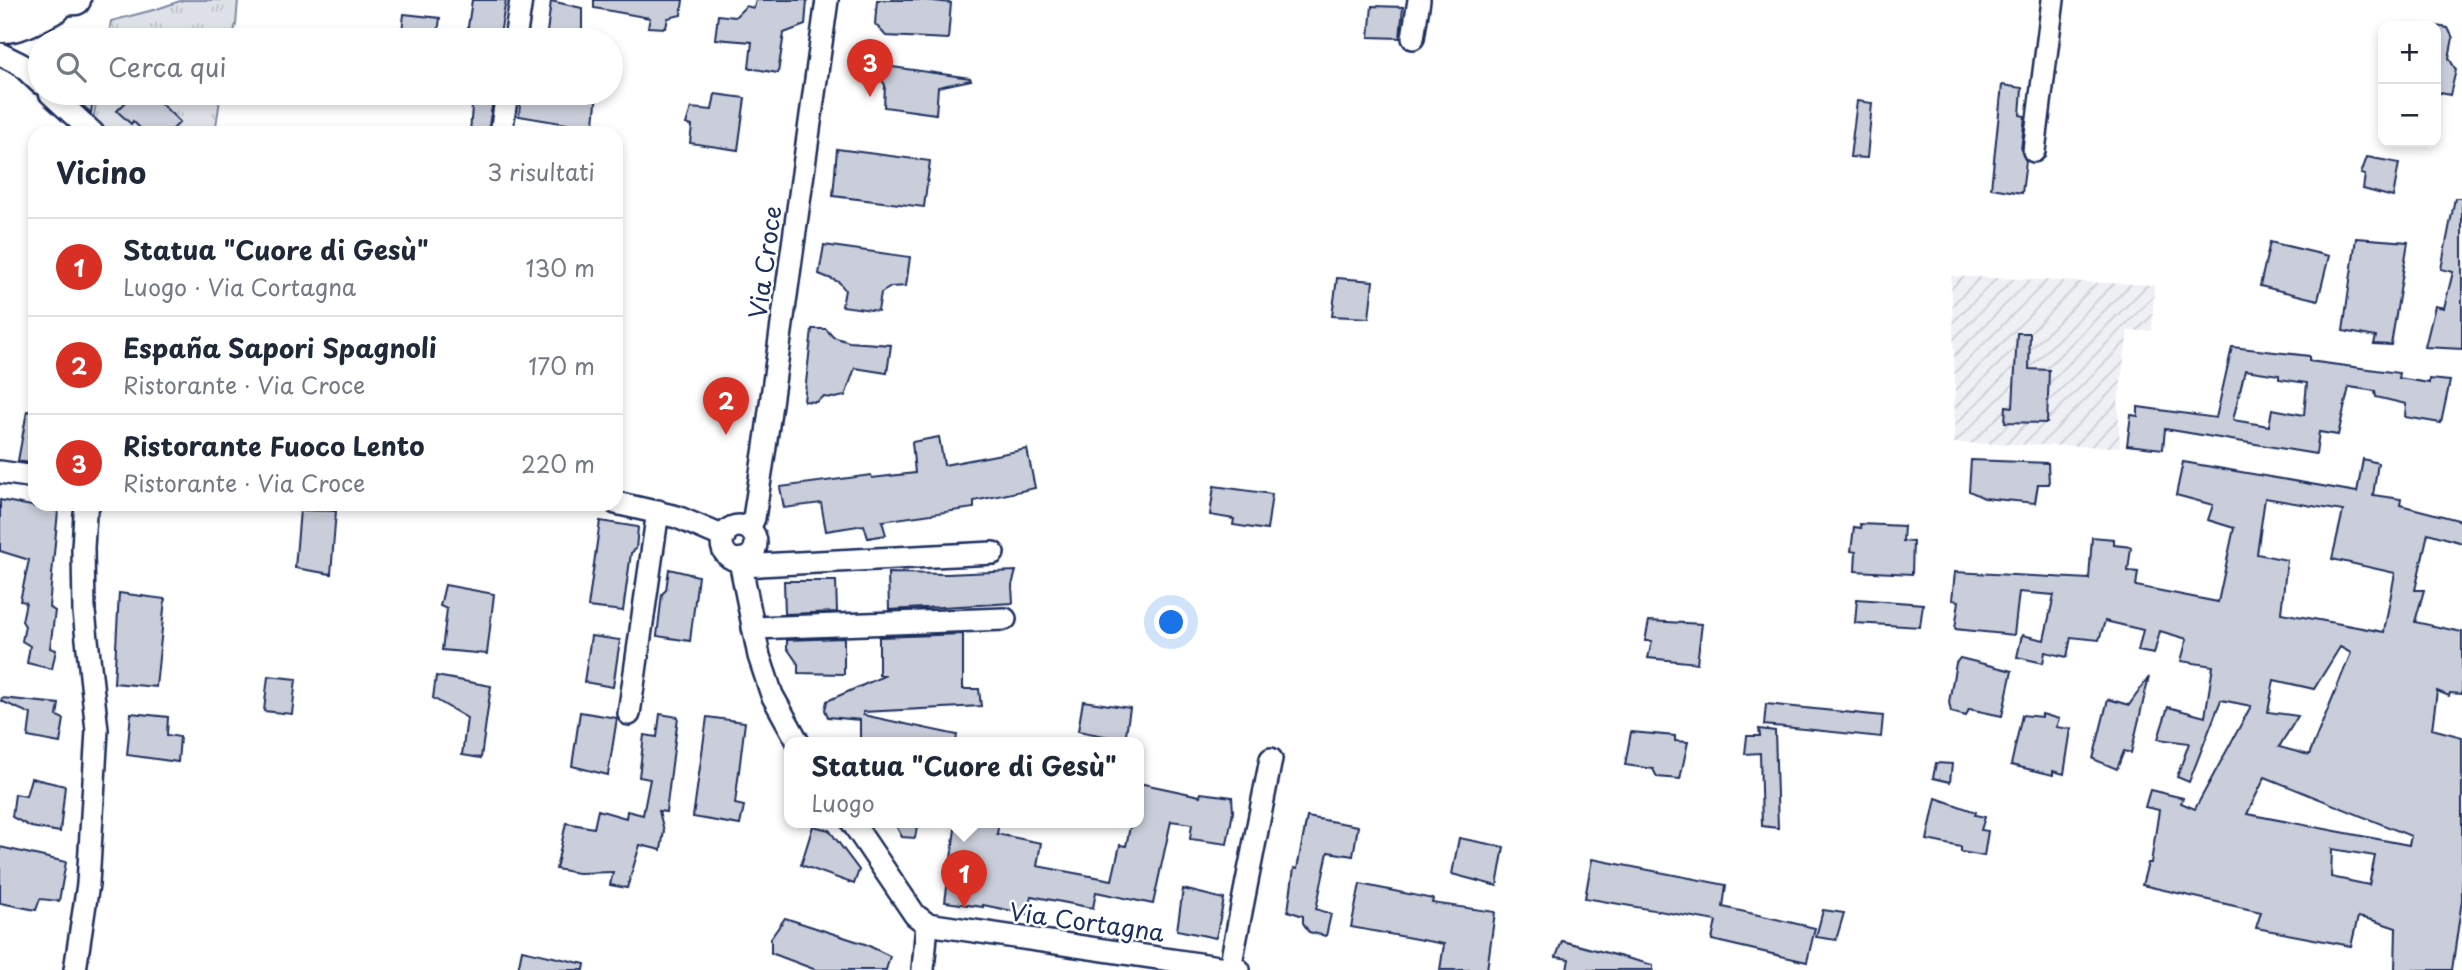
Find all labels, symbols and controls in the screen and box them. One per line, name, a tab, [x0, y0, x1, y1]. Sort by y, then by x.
map controls	[2378, 21, 2441, 147]
button: +	[2378, 21, 2441, 84]
search box	[28, 28, 623, 105]
pin: 3	[847, 39, 893, 97]
text: Cerca qui	[108, 47, 227, 86]
icon: search	[52, 48, 90, 86]
button: −	[2378, 84, 2441, 147]
text: Vicino	[56, 149, 146, 194]
text: 3 risultati	[487, 154, 595, 189]
street label: Via Croce	[738, 203, 790, 321]
text: Statua "Cuore di Gesù"	[123, 230, 429, 269]
text: 1	[74, 250, 85, 285]
text: 130 m	[525, 250, 595, 285]
text: Luogo · Via Cortagna	[123, 269, 356, 304]
text: España Sapori Spagnoli	[123, 328, 437, 367]
text: 2	[71, 348, 87, 383]
text: 170 m	[528, 348, 595, 383]
text: Ristorante · Via Croce	[123, 367, 365, 402]
pin: 2	[703, 377, 749, 435]
text: Ristorante Fuoco Lento	[123, 426, 424, 465]
text: 3	[71, 446, 87, 481]
text: 220 m	[521, 446, 595, 481]
text: Ristorante · Via Croce	[123, 465, 365, 500]
your location	[1154, 605, 1188, 639]
popup	[784, 737, 1144, 828]
text: Statua "Cuore di Gesù"	[811, 746, 1117, 785]
text: Luogo	[811, 785, 875, 820]
pin: 1	[941, 850, 987, 908]
street label: Via Cortagna	[1007, 892, 1167, 950]

